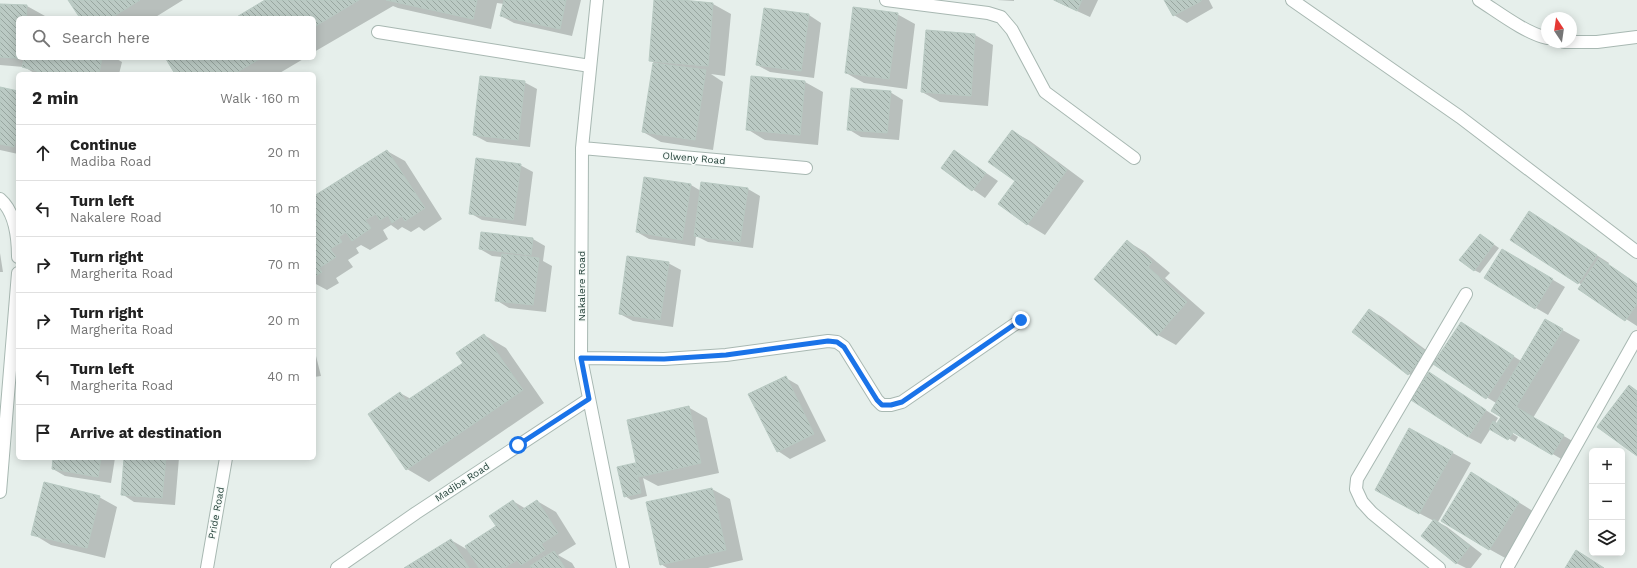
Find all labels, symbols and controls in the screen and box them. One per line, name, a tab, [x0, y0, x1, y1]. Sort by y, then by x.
north arrow	[1541, 12, 1577, 48]
search box	[16, 16, 316, 60]
icon: search	[30, 27, 52, 49]
text: Search here	[62, 29, 150, 47]
text: 2 min	[32, 88, 78, 108]
text: Walk · 160 m	[220, 91, 300, 106]
text: Continue	[70, 136, 137, 154]
icon: ahead	[32, 142, 54, 164]
text: 20 m	[268, 145, 300, 160]
street label: Olweny Road	[662, 150, 726, 166]
text: Madiba Road	[70, 154, 151, 169]
text: Turn left	[70, 192, 134, 210]
icon: left	[32, 198, 54, 220]
text: 10 m	[270, 201, 300, 216]
text: Nakalere Road	[70, 210, 162, 225]
text: Turn right	[70, 248, 143, 266]
street label: Nakalere Road	[576, 251, 587, 321]
icon: right	[32, 254, 54, 276]
text: 70 m	[268, 257, 300, 272]
text: Margherita Road	[70, 266, 173, 281]
text: Turn right	[70, 304, 143, 322]
icon: right	[32, 310, 54, 332]
route end	[1012, 311, 1030, 329]
text: 20 m	[268, 313, 300, 328]
text: Margherita Road	[70, 322, 173, 337]
text: Turn left	[70, 360, 134, 378]
icon: left	[32, 366, 54, 388]
text: 40 m	[267, 369, 300, 384]
text: Margherita Road	[70, 378, 173, 393]
icon: arrive	[32, 422, 54, 444]
text: Arrive at destination	[70, 424, 222, 442]
route start	[509, 436, 527, 454]
map controls	[1589, 448, 1625, 556]
button: +	[1589, 448, 1625, 484]
street label: Madiba Road	[433, 460, 491, 504]
button: −	[1589, 484, 1625, 520]
street label: Pride Road	[206, 486, 226, 540]
button: layers	[1589, 520, 1625, 556]

